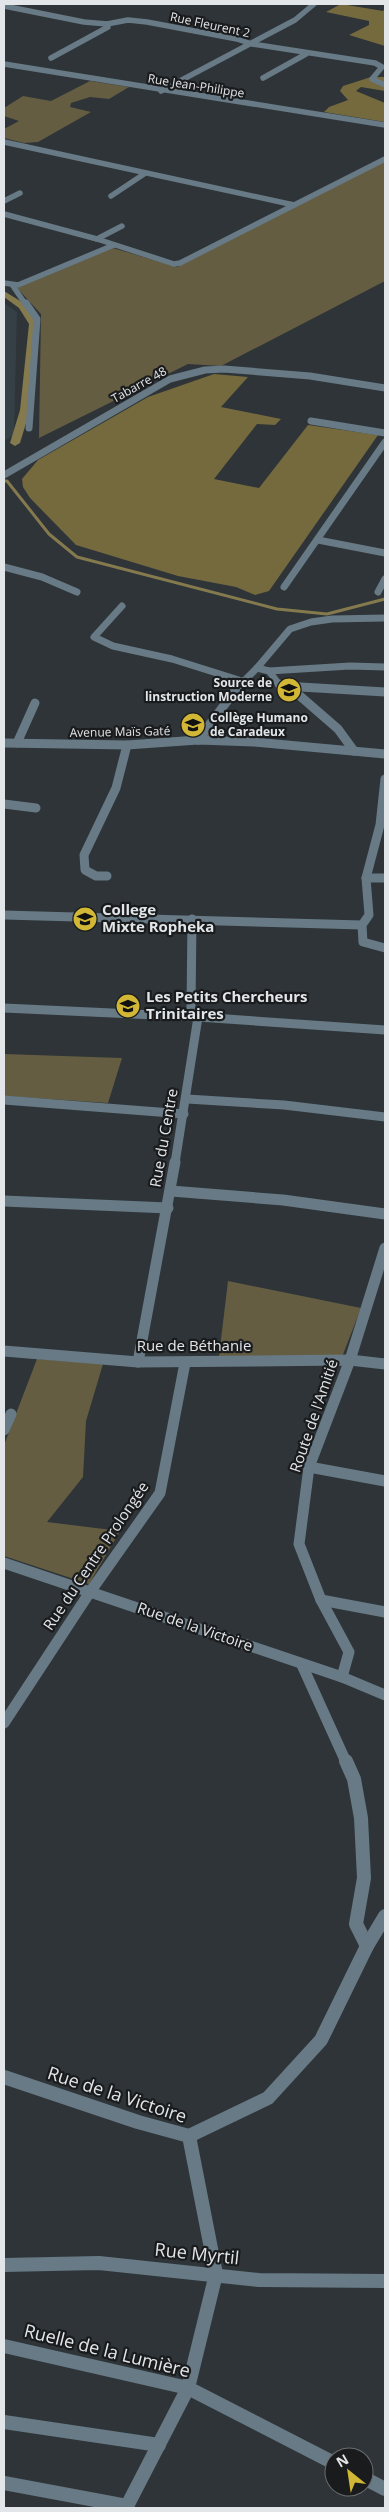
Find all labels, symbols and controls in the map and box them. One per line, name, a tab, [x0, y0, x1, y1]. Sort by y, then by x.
street label: Rue Fleurent 2	[169, 8, 252, 41]
street label: Rue Jean-Philippe	[147, 69, 246, 102]
street label: Tabarre 48	[108, 362, 170, 407]
place label: Source de linstruction Moderne	[145, 674, 272, 705]
school or university icon: Source de linstruction Moderne	[276, 677, 302, 703]
place label: Collège Humano de Caradeux	[210, 709, 308, 740]
school or university icon: Collège Humano de Caradeux	[180, 712, 206, 738]
street label: Avenue Maïs Gaté	[70, 722, 171, 741]
place label: College Mixte Ropheka	[102, 899, 214, 936]
school or university icon: College Mixte Ropheka	[72, 906, 98, 932]
place label: Les Petits Chercheurs Trinitaires	[146, 986, 308, 1023]
school or university icon: Les Petits Chercheurs Trinitaires	[115, 993, 141, 1019]
street label: Rue du Centre	[144, 1087, 182, 1189]
street label: Rue de Béthanie	[137, 1335, 251, 1355]
street label: Route de l'Amitié	[284, 1356, 342, 1475]
street label: Rue du Centre Prolongée	[38, 1477, 152, 1634]
street label: Rue de la Victoire	[135, 1597, 256, 1655]
street label: Rue de la Victoire	[45, 2060, 190, 2128]
street label: Rue Myrtil	[154, 2237, 241, 2269]
street label: Ruelle de la Lumière	[22, 2318, 193, 2382]
north arrow	[324, 2447, 374, 2497]
text: N	[333, 2449, 352, 2471]

